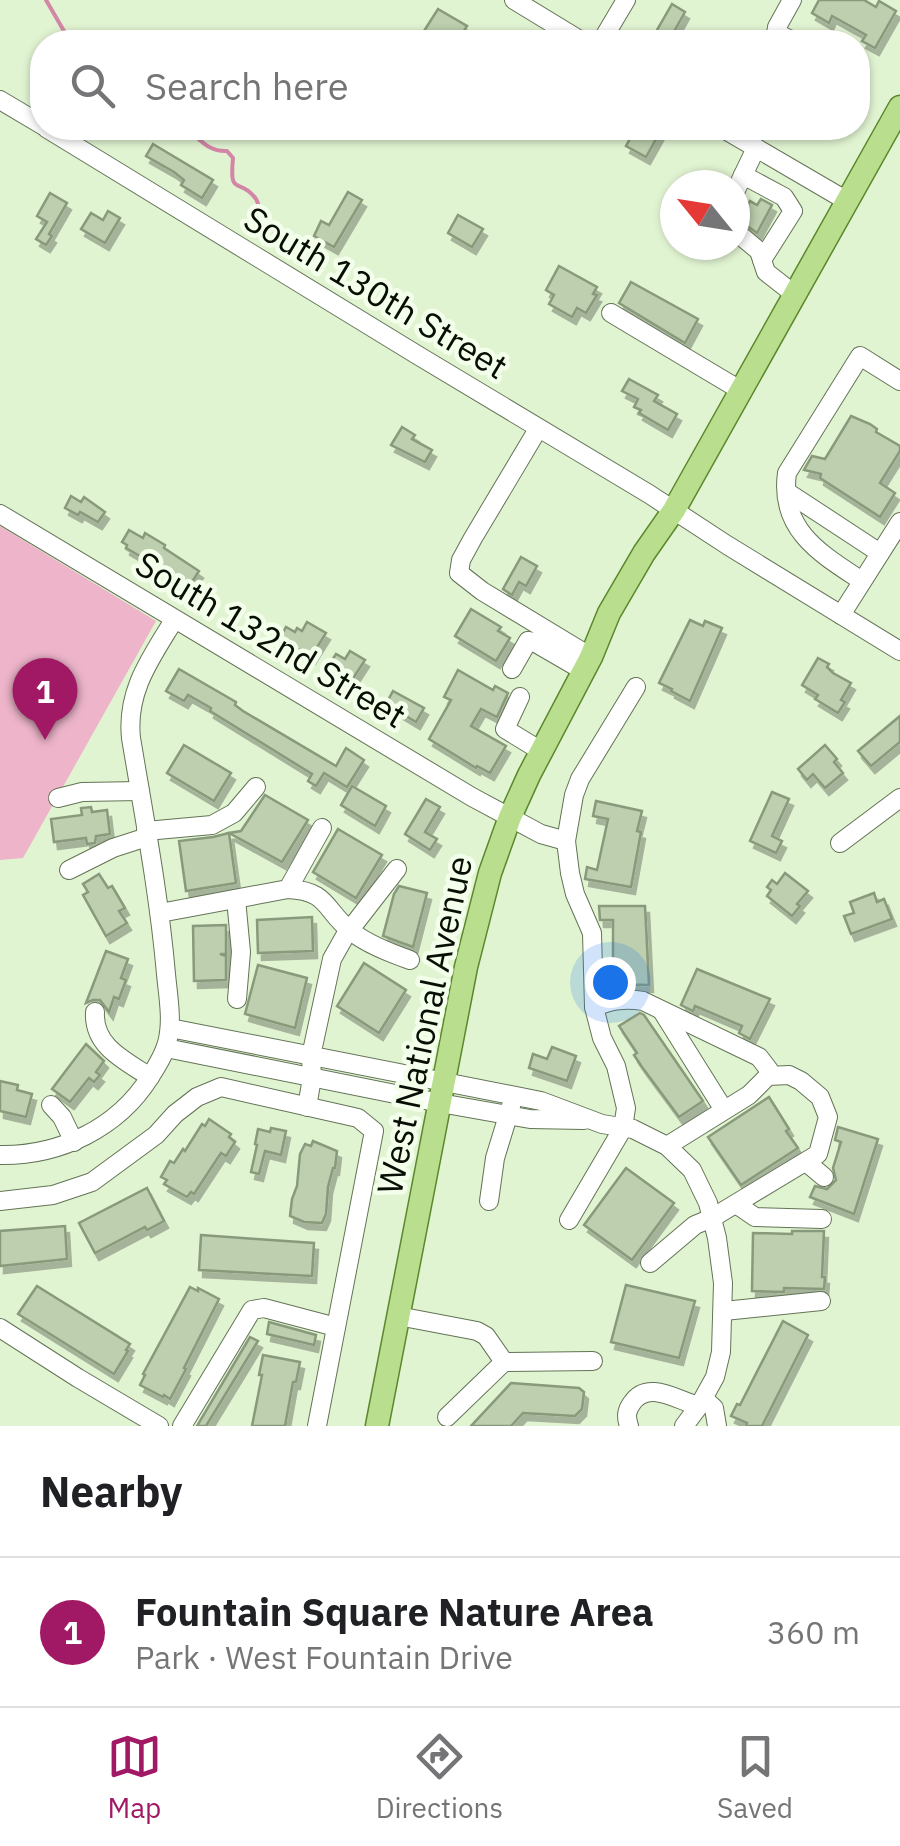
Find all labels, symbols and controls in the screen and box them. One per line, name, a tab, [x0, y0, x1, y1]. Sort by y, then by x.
search box	[30, 30, 870, 140]
icon: search	[65, 58, 120, 113]
text: Search here	[145, 61, 349, 110]
north arrow	[660, 170, 750, 260]
street label: South 130th Street	[236, 195, 516, 389]
street label: South 132nd Street	[127, 540, 415, 738]
pin: 1	[12, 658, 78, 740]
street label: West National Avenue	[366, 852, 482, 1198]
your location	[585, 957, 636, 1008]
text: Nearby	[40, 1464, 182, 1519]
text: Fountain Square Nature Area	[135, 1587, 654, 1636]
text: 1	[63, 1611, 82, 1653]
text: 360 m	[767, 1611, 860, 1653]
text: Park · West Fountain Drive	[135, 1636, 513, 1678]
tab: Map	[107, 1729, 162, 1826]
tab: Directions	[376, 1729, 503, 1826]
tab: Saved	[717, 1729, 793, 1826]

